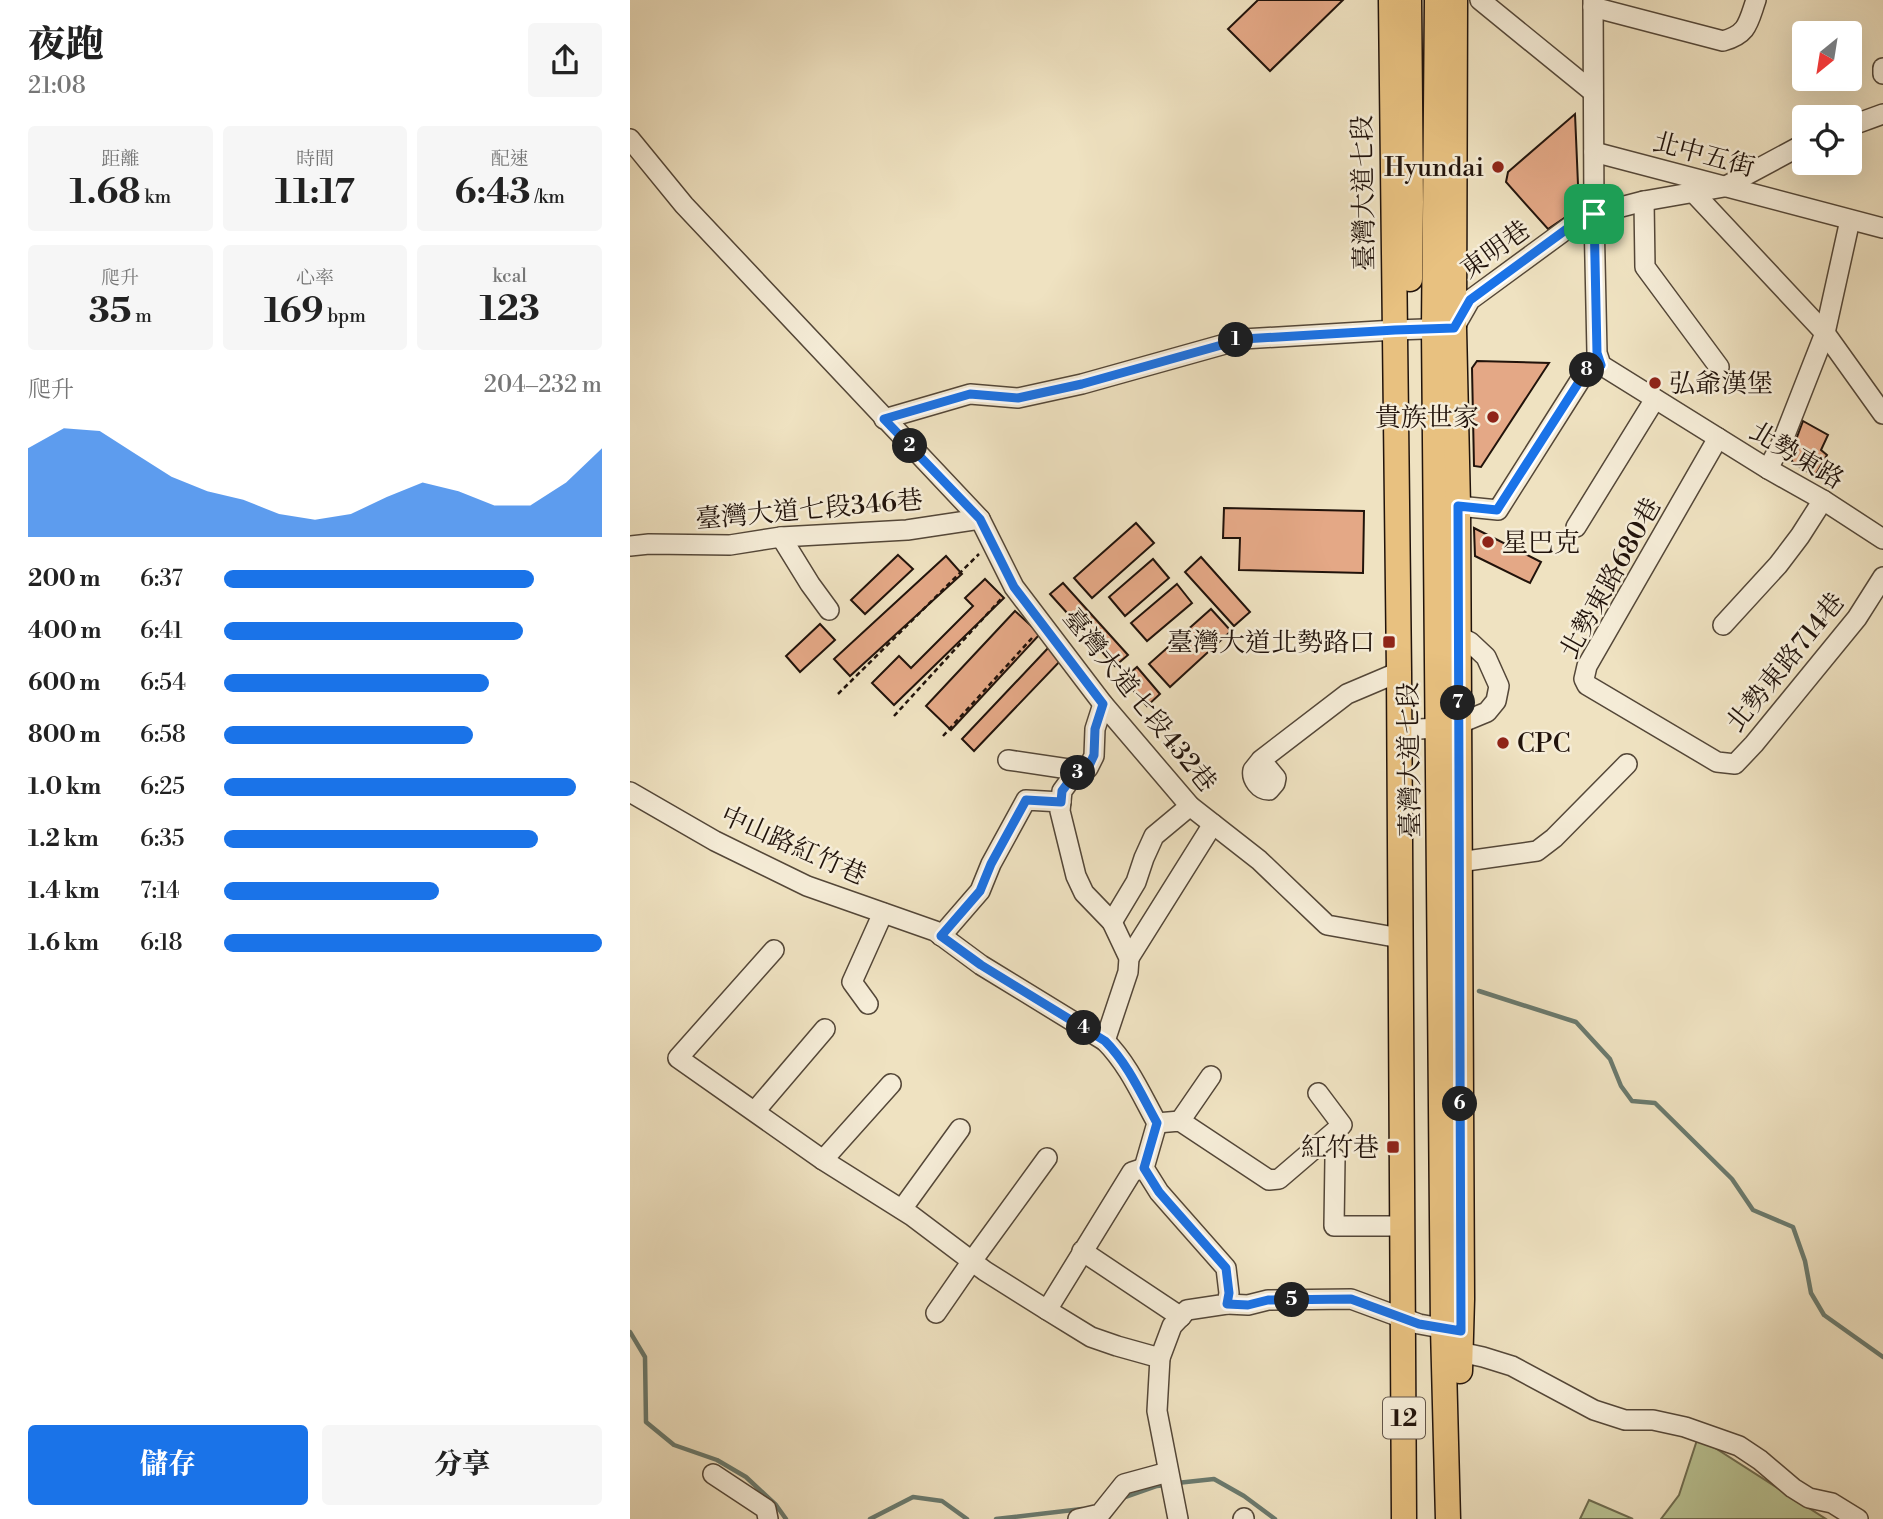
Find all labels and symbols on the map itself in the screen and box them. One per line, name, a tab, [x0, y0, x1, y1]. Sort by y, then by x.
north arrow	[1792, 21, 1862, 91]
street label: 臺灣大道七段	[1347, 115, 1381, 271]
street label: 北中五街	[1649, 126, 1758, 184]
place label: Hyundai	[1384, 152, 1484, 184]
marker: Hyundai	[1490, 159, 1506, 175]
pin	[1564, 184, 1624, 244]
street label: 東明巷	[1455, 214, 1537, 286]
pin: 1	[1218, 322, 1254, 358]
pin: 8	[1570, 352, 1604, 388]
place label: 弘爺漢堡	[1669, 368, 1773, 400]
marker: 弘爺漢堡	[1647, 375, 1663, 391]
place label: 貴族世家	[1375, 402, 1479, 434]
marker: 貴族世家	[1485, 409, 1501, 425]
street label: 北勢東路	[1744, 415, 1849, 496]
pin: 2	[892, 428, 928, 464]
street label: 臺灣大道七段346巷	[694, 484, 924, 536]
street label: 北勢東路680巷	[1554, 492, 1668, 664]
place label: 星巴克	[1502, 527, 1580, 559]
marker: 星巴克	[1480, 534, 1496, 550]
street label: 北勢東路714巷	[1720, 587, 1852, 739]
street label: 臺灣大道七段432巷	[1057, 602, 1223, 798]
place label: 臺灣大道北勢路口	[1167, 627, 1375, 659]
marker: 臺灣大道北勢路口	[1381, 634, 1397, 650]
street label: 臺灣大道七段	[1393, 682, 1427, 838]
pin: 7	[1440, 686, 1476, 720]
place label: CPC	[1517, 728, 1571, 760]
marker: CPC	[1495, 735, 1511, 751]
pin: 3	[1060, 756, 1096, 790]
street label: 中山路紅竹巷	[716, 800, 871, 892]
pin: 4	[1066, 1010, 1102, 1046]
pin: 6	[1442, 1086, 1478, 1122]
place label: 紅竹巷	[1301, 1132, 1379, 1164]
marker: 紅竹巷	[1385, 1139, 1401, 1155]
pin: 5	[1274, 1282, 1310, 1318]
road number: 12	[1383, 1398, 1425, 1438]

